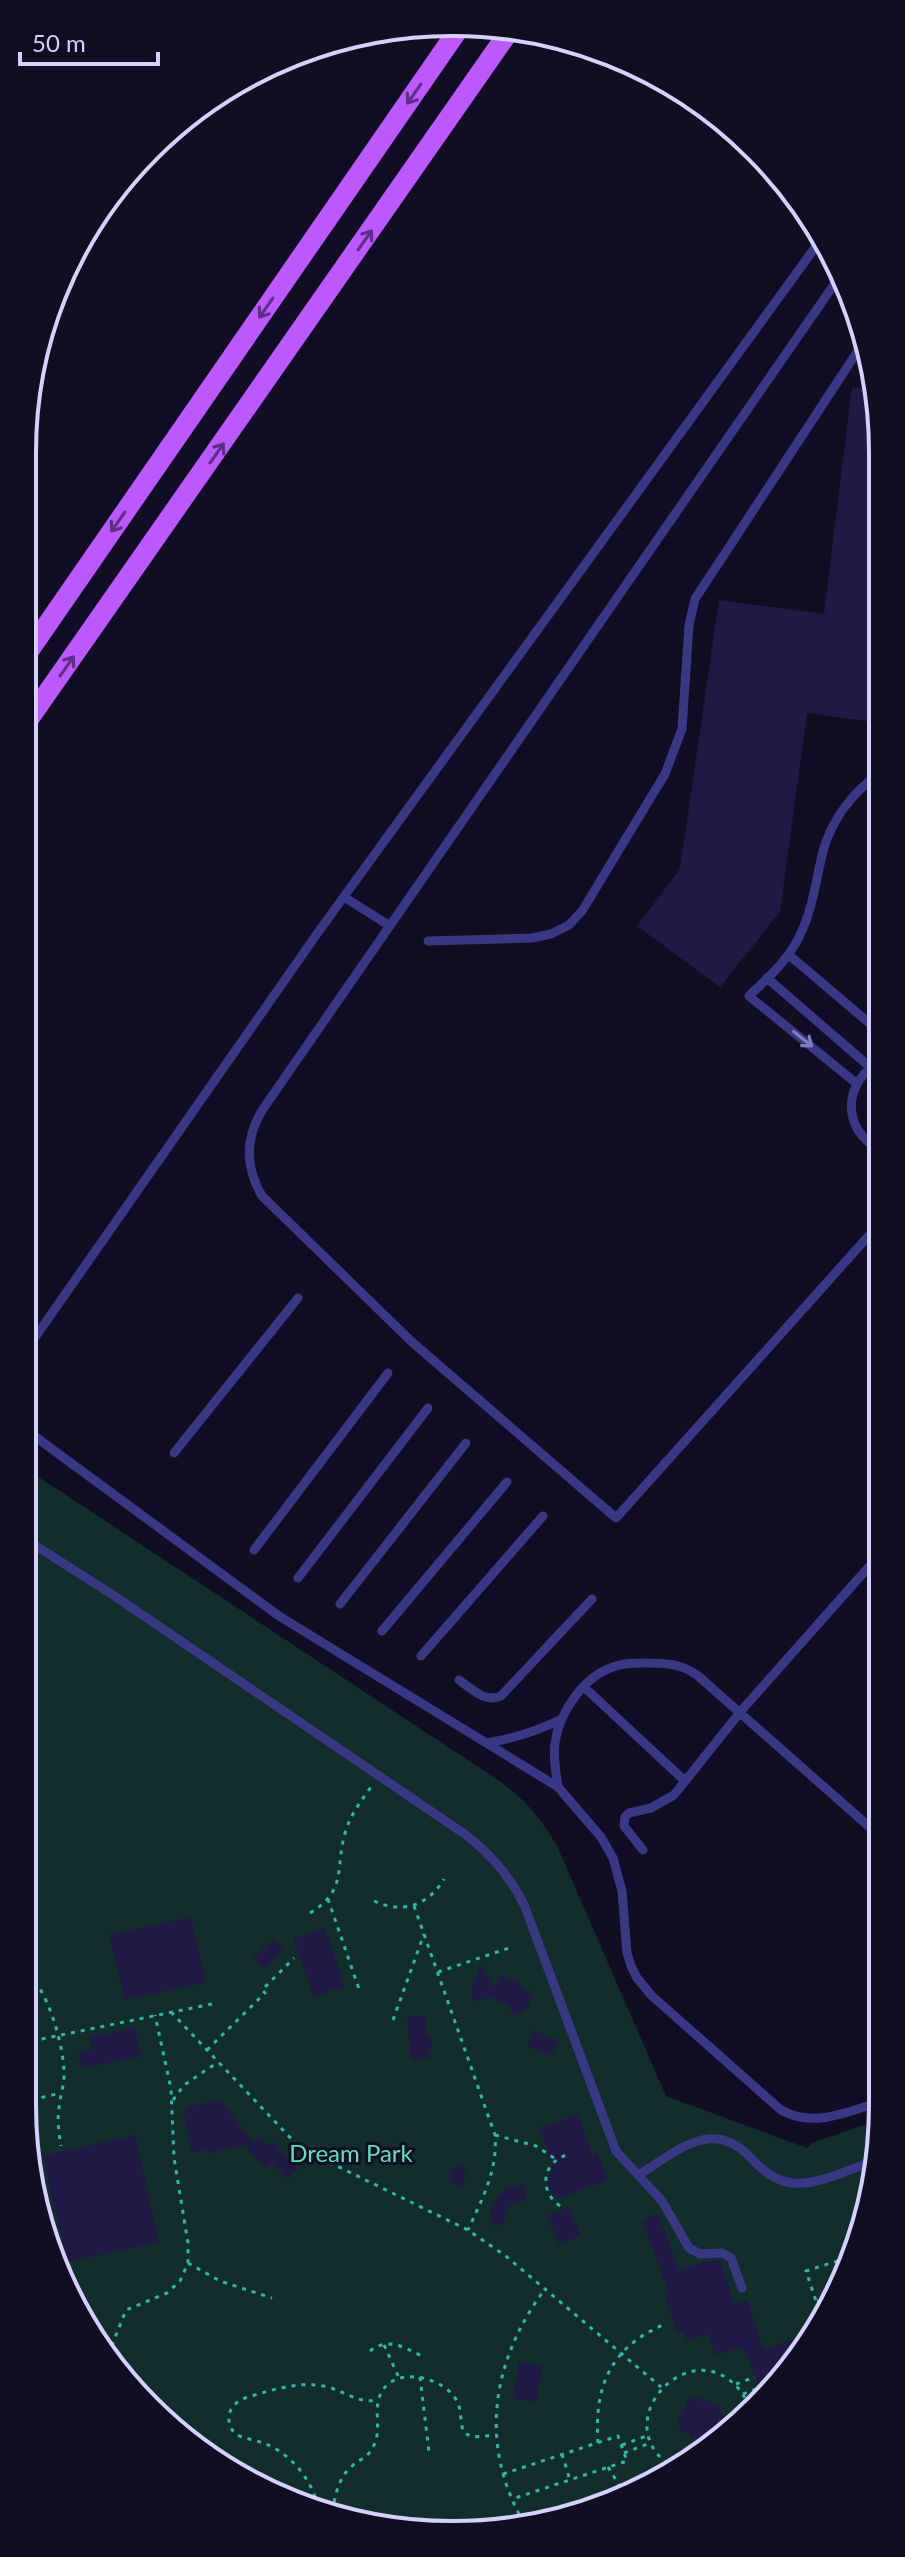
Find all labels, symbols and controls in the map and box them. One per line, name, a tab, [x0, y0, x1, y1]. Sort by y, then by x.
scale bar	[20, 16, 158, 66]
text: 50 m	[32, 28, 86, 57]
one-way arrow	[406, 82, 422, 104]
one-way arrow	[357, 229, 373, 251]
one-way arrow	[258, 296, 274, 318]
one-way arrow	[208, 443, 225, 464]
one-way arrow	[110, 510, 126, 532]
one-way arrow	[59, 655, 75, 677]
one-way arrow	[792, 1030, 813, 1048]
park label: Dream Park	[289, 2138, 414, 2167]

